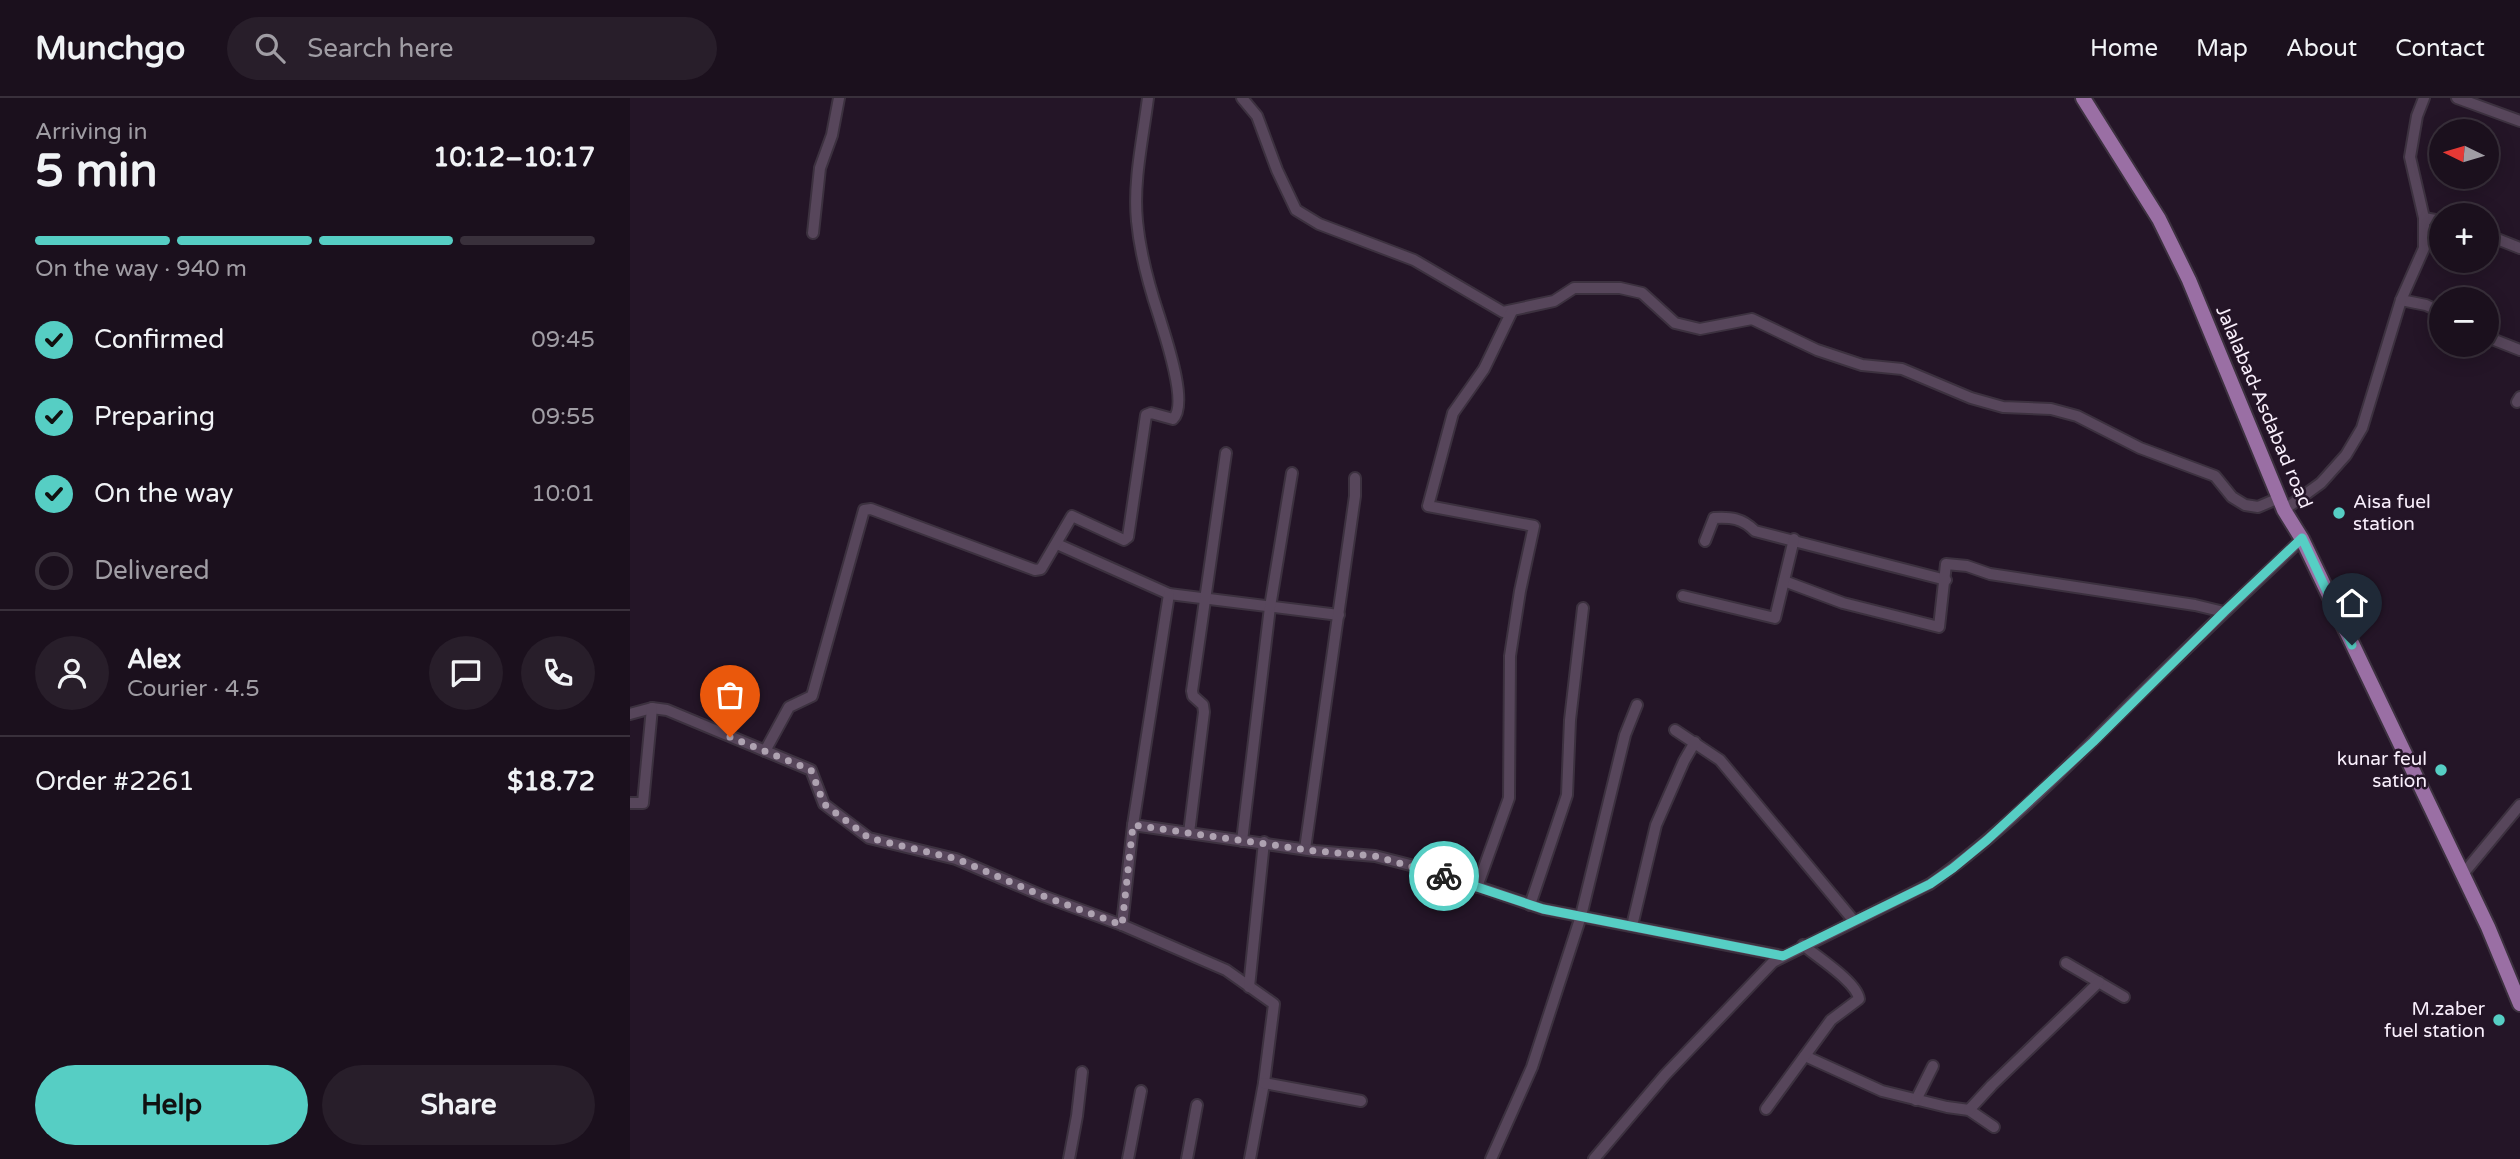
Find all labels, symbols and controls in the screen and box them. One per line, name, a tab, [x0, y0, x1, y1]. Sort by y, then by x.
search box	[227, 17, 717, 80]
text: Munchgo	[35, 29, 185, 68]
icon: search	[251, 29, 289, 67]
text: Search here	[307, 33, 453, 64]
text: Home	[2090, 34, 2158, 63]
text: Map	[2196, 34, 2248, 63]
text: About	[2286, 34, 2357, 63]
text: Contact	[2395, 34, 2485, 63]
text: Arriving in	[35, 118, 148, 146]
north arrow	[2429, 119, 2499, 189]
map controls	[2429, 119, 2499, 357]
text: 10:12–10:17	[433, 142, 595, 173]
text: 5 min	[35, 144, 158, 199]
button: +	[2429, 203, 2499, 273]
text: On the way · 940 m	[35, 255, 247, 283]
button: −	[2429, 287, 2499, 357]
street label: Jalalabad-Asdabad road	[2211, 302, 2317, 512]
icon: check	[35, 321, 73, 359]
text: Confirmed	[94, 324, 224, 355]
text: 09:45	[531, 326, 595, 354]
icon: check	[35, 398, 73, 436]
text: Preparing	[94, 401, 215, 432]
text: 09:55	[531, 403, 595, 431]
icon: check	[35, 475, 73, 513]
text: On the way	[94, 478, 234, 509]
text: 10:01	[531, 480, 595, 508]
place label: Aisa fuel station	[2353, 491, 2431, 535]
marker: Aisa fuel station	[2331, 505, 2347, 521]
text: Delivered	[94, 555, 210, 586]
pin	[2322, 573, 2382, 645]
icon: home	[2333, 584, 2371, 622]
button: person	[35, 636, 109, 710]
button: chat	[429, 636, 503, 710]
button: phone	[521, 636, 595, 710]
text: Alex	[127, 644, 181, 675]
pin	[700, 665, 760, 737]
text: Courier · 4.5	[127, 675, 260, 703]
icon: bag	[711, 676, 749, 714]
place label: kunar feul sation	[2337, 748, 2427, 792]
marker: kunar feul sation	[2433, 762, 2449, 778]
text: Order #2261	[35, 766, 195, 797]
text: $18.72	[507, 766, 595, 797]
courier	[1409, 841, 1479, 911]
icon: bike	[1425, 857, 1463, 895]
place label: M.zaber fuel station	[2384, 998, 2486, 1042]
marker: M.zaber fuel station	[2491, 1012, 2507, 1028]
button: Help	[35, 1065, 308, 1145]
button: Share	[322, 1065, 595, 1145]

